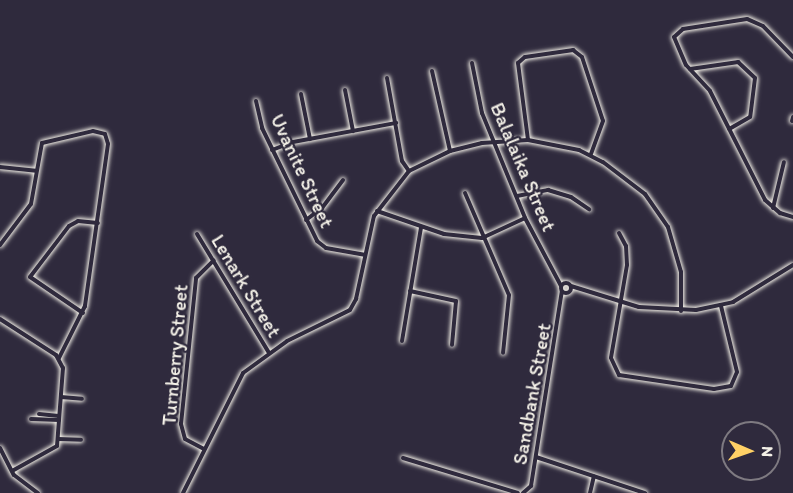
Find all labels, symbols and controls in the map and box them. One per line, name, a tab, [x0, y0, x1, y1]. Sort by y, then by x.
street label: Balalaika Street	[485, 99, 561, 235]
street label: Uvanite Street	[265, 110, 339, 232]
street label: Lenark Street	[206, 230, 286, 342]
street label: Turnberry Street	[157, 283, 193, 427]
street label: Sandbank Street	[508, 322, 556, 466]
north arrow	[721, 421, 781, 481]
text: N	[758, 446, 777, 457]

